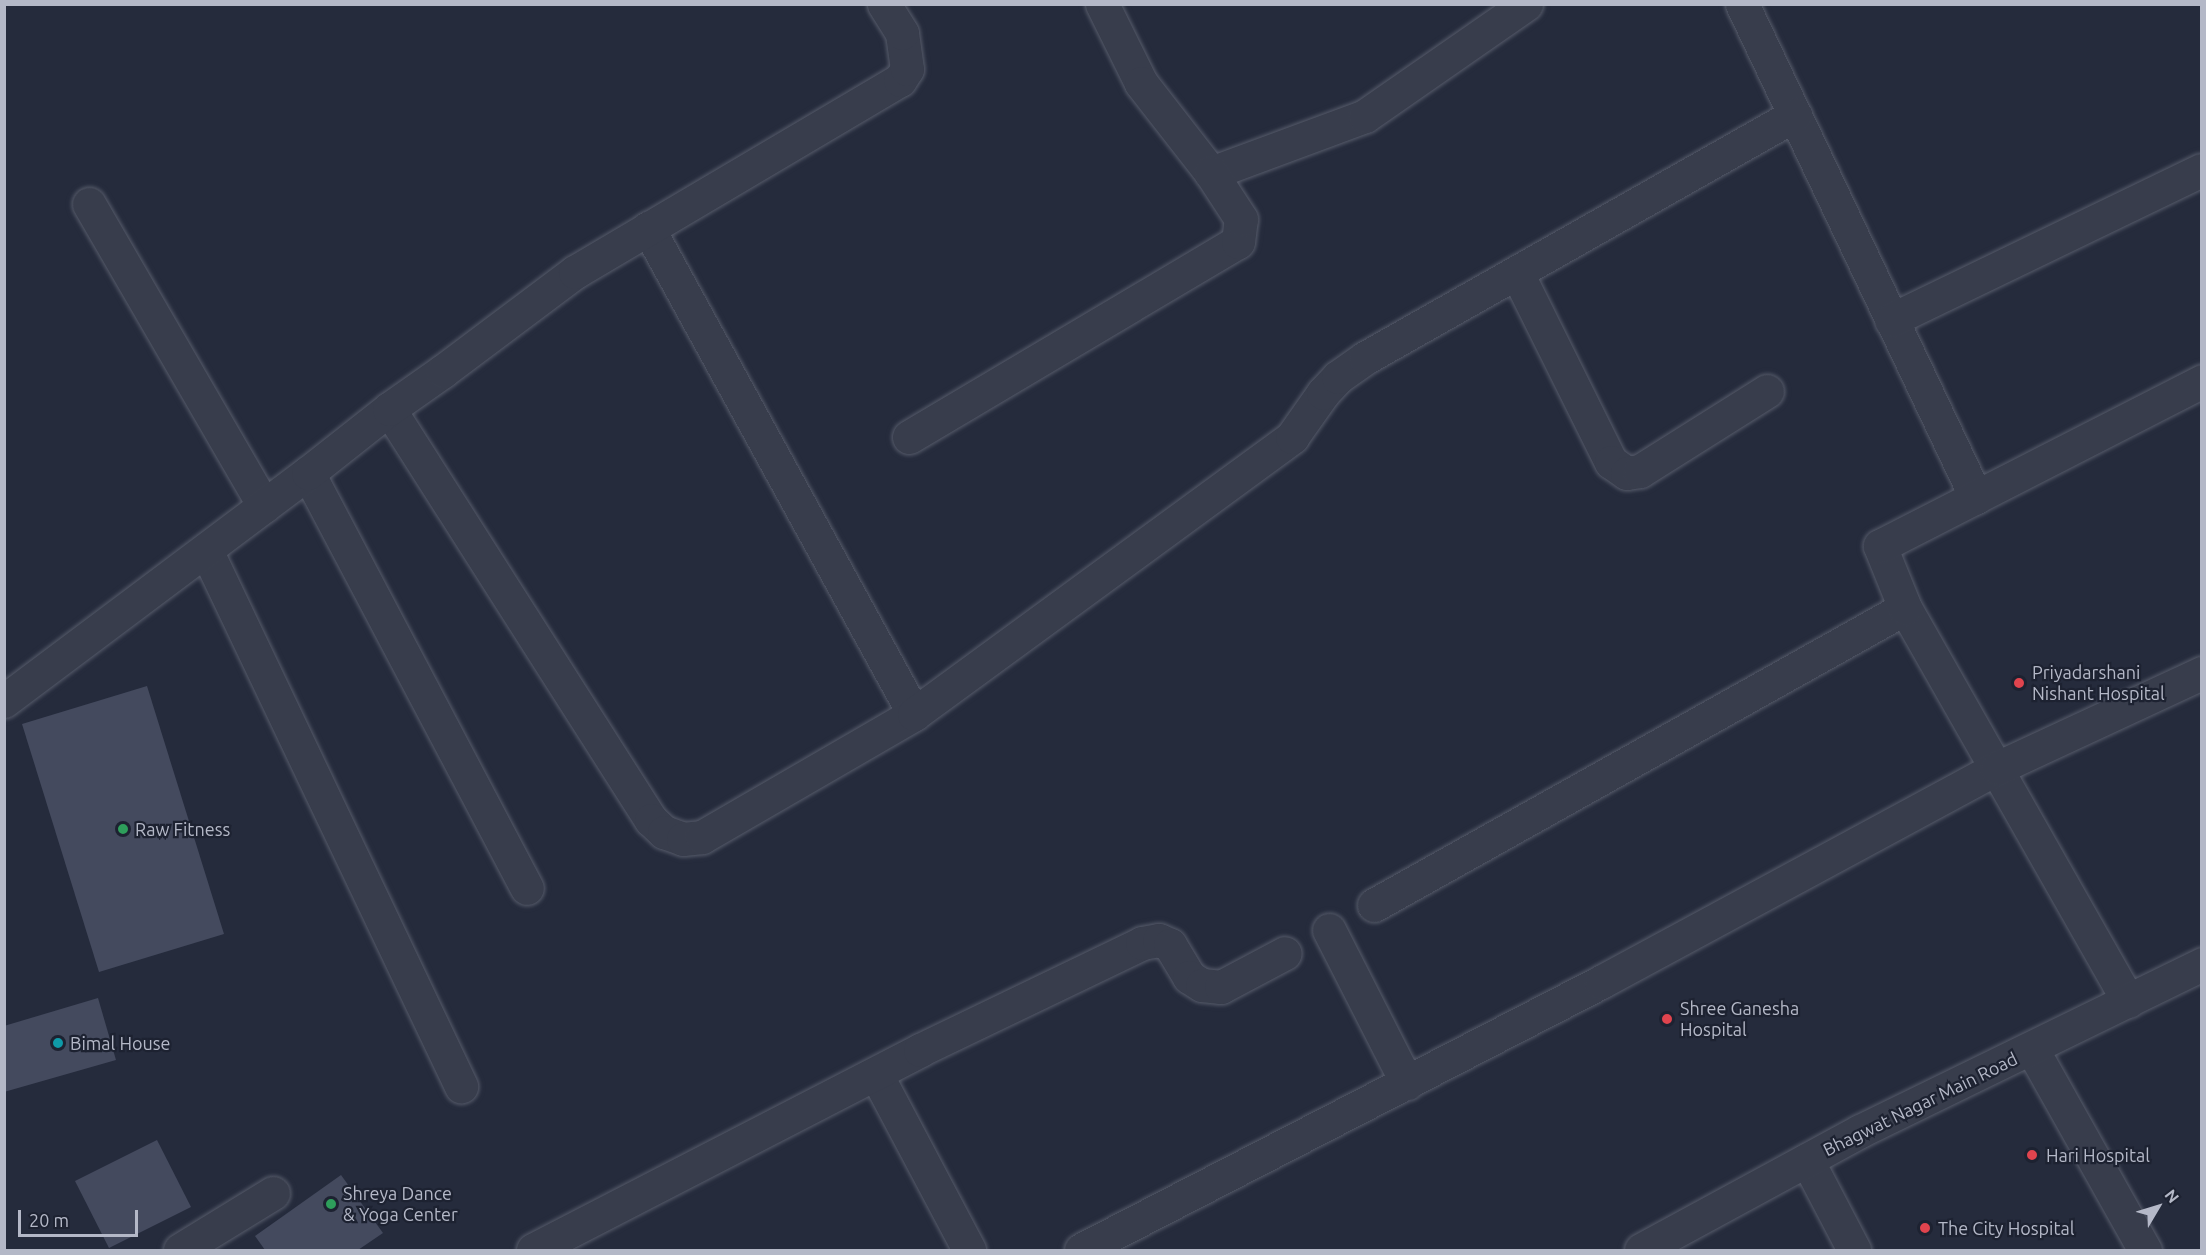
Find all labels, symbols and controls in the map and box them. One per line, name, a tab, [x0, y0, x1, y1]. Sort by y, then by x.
place label: Priyadarshani Nishant Hospital	[2032, 662, 2165, 704]
marker: Priyadarshani Nishant Hospital	[2010, 674, 2028, 692]
place label: Raw Fitness	[135, 818, 230, 840]
marker: Raw Fitness	[116, 822, 130, 836]
place label: Shree Ganesha Hospital	[1680, 998, 1799, 1040]
marker: Shree Ganesha Hospital	[1658, 1010, 1676, 1028]
place label: Bimal House	[70, 1032, 171, 1054]
marker: Bimal House	[51, 1036, 65, 1050]
street label: Bhagwat Nagar Main Road	[1819, 1047, 2021, 1161]
place label: Hari Hospital	[2046, 1144, 2150, 1166]
marker: Hari Hospital	[2023, 1146, 2041, 1164]
north arrow	[2128, 1177, 2188, 1237]
place label: Shreya Dance & Yoga Center	[343, 1183, 458, 1226]
text: N	[2161, 1186, 2183, 1206]
marker: Shreya Dance & Yoga Center	[324, 1197, 338, 1211]
scale bar	[21, 1198, 141, 1236]
text: 20 m	[29, 1210, 69, 1230]
place label: The City Hospital	[1938, 1217, 2074, 1239]
marker: The City Hospital	[1916, 1219, 1934, 1237]

